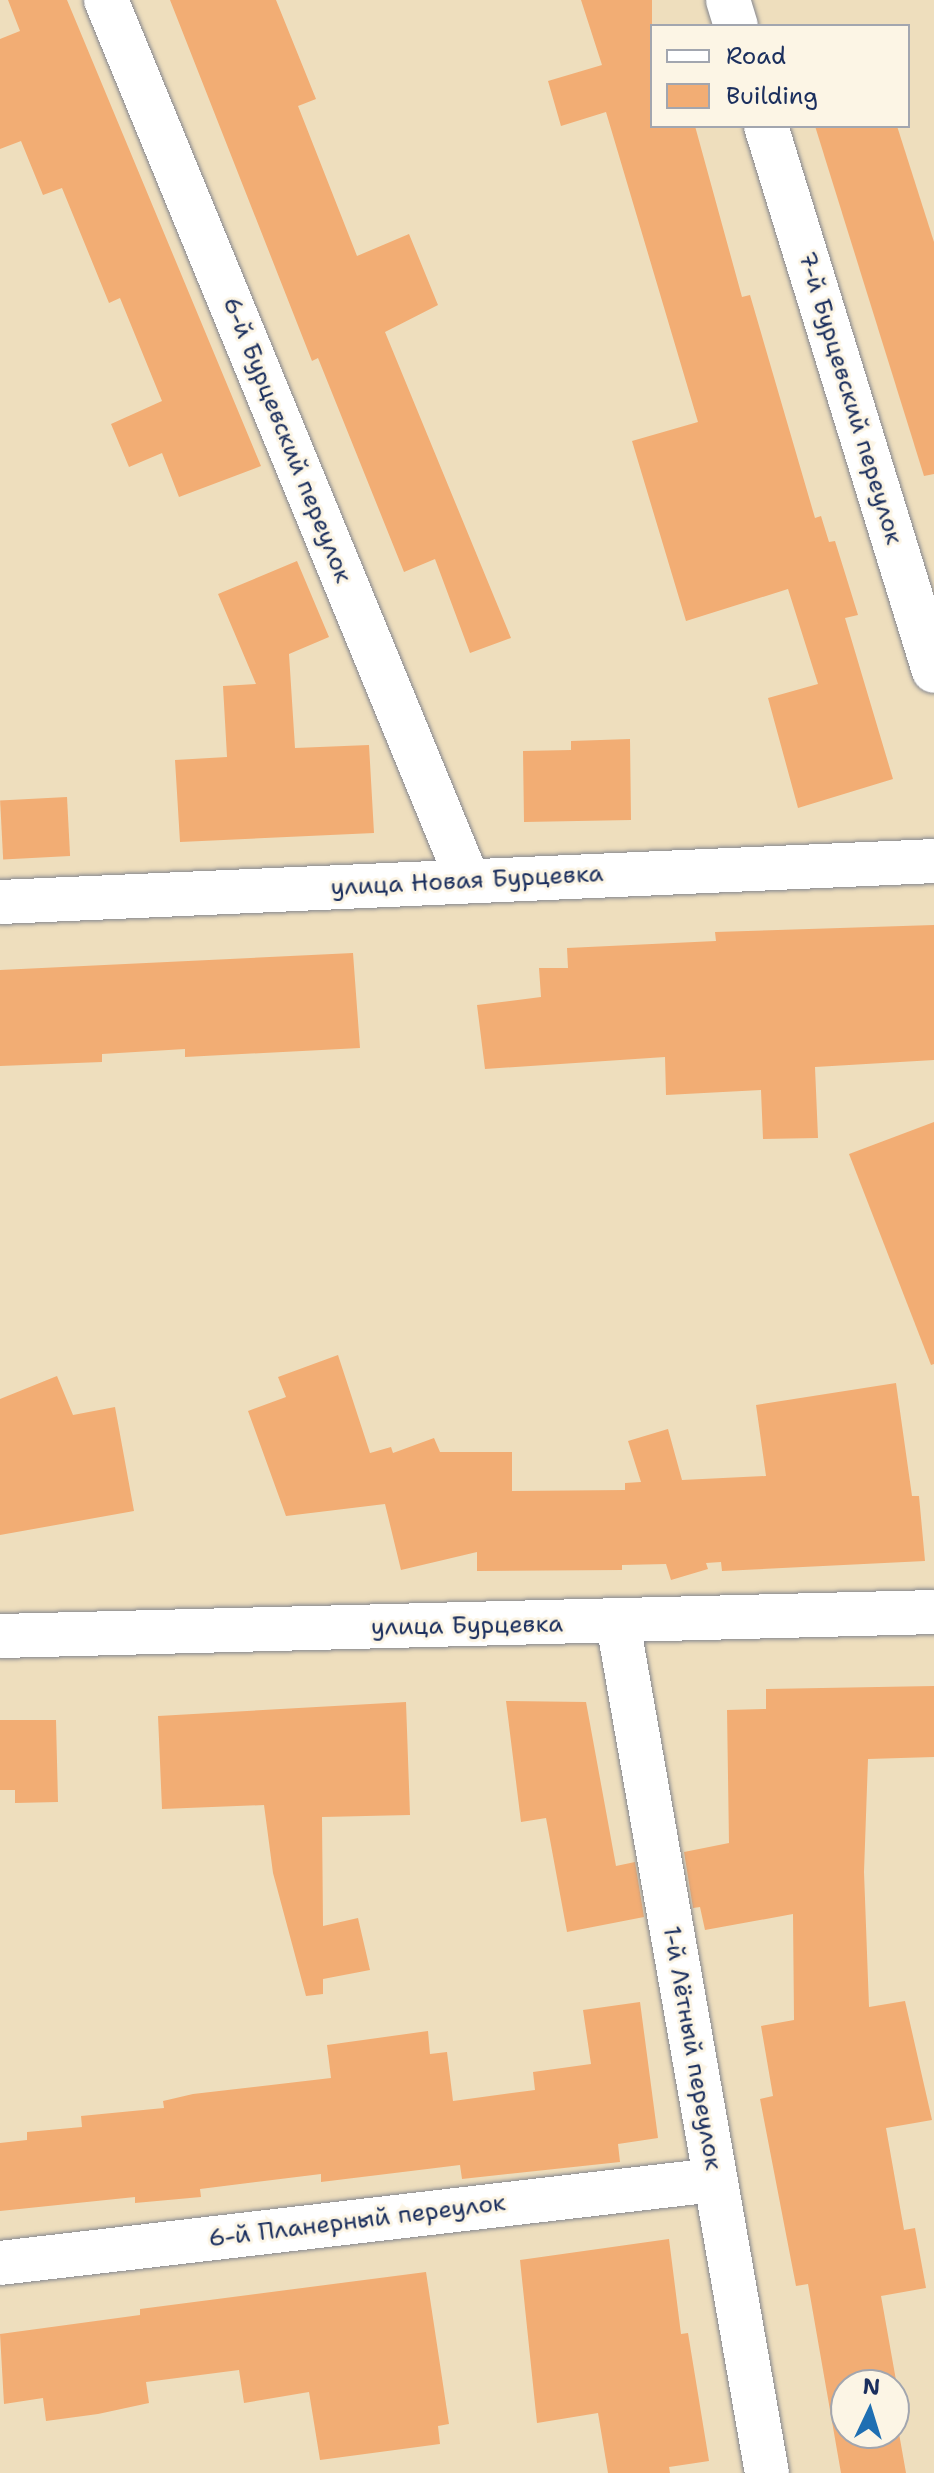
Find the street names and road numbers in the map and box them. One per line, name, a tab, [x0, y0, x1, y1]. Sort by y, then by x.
street label: 7-й Бурцевский переулок	[792, 248, 908, 548]
street label: 6-й Бурцевский переулок	[216, 293, 358, 587]
street label: улица Новая Бурцевка	[330, 859, 604, 903]
street label: улица Бурцевка	[371, 1610, 563, 1642]
street label: 1-й Лётный переулок	[656, 1924, 728, 2172]
street label: 6-й Планерный переулок	[207, 2188, 507, 2254]

